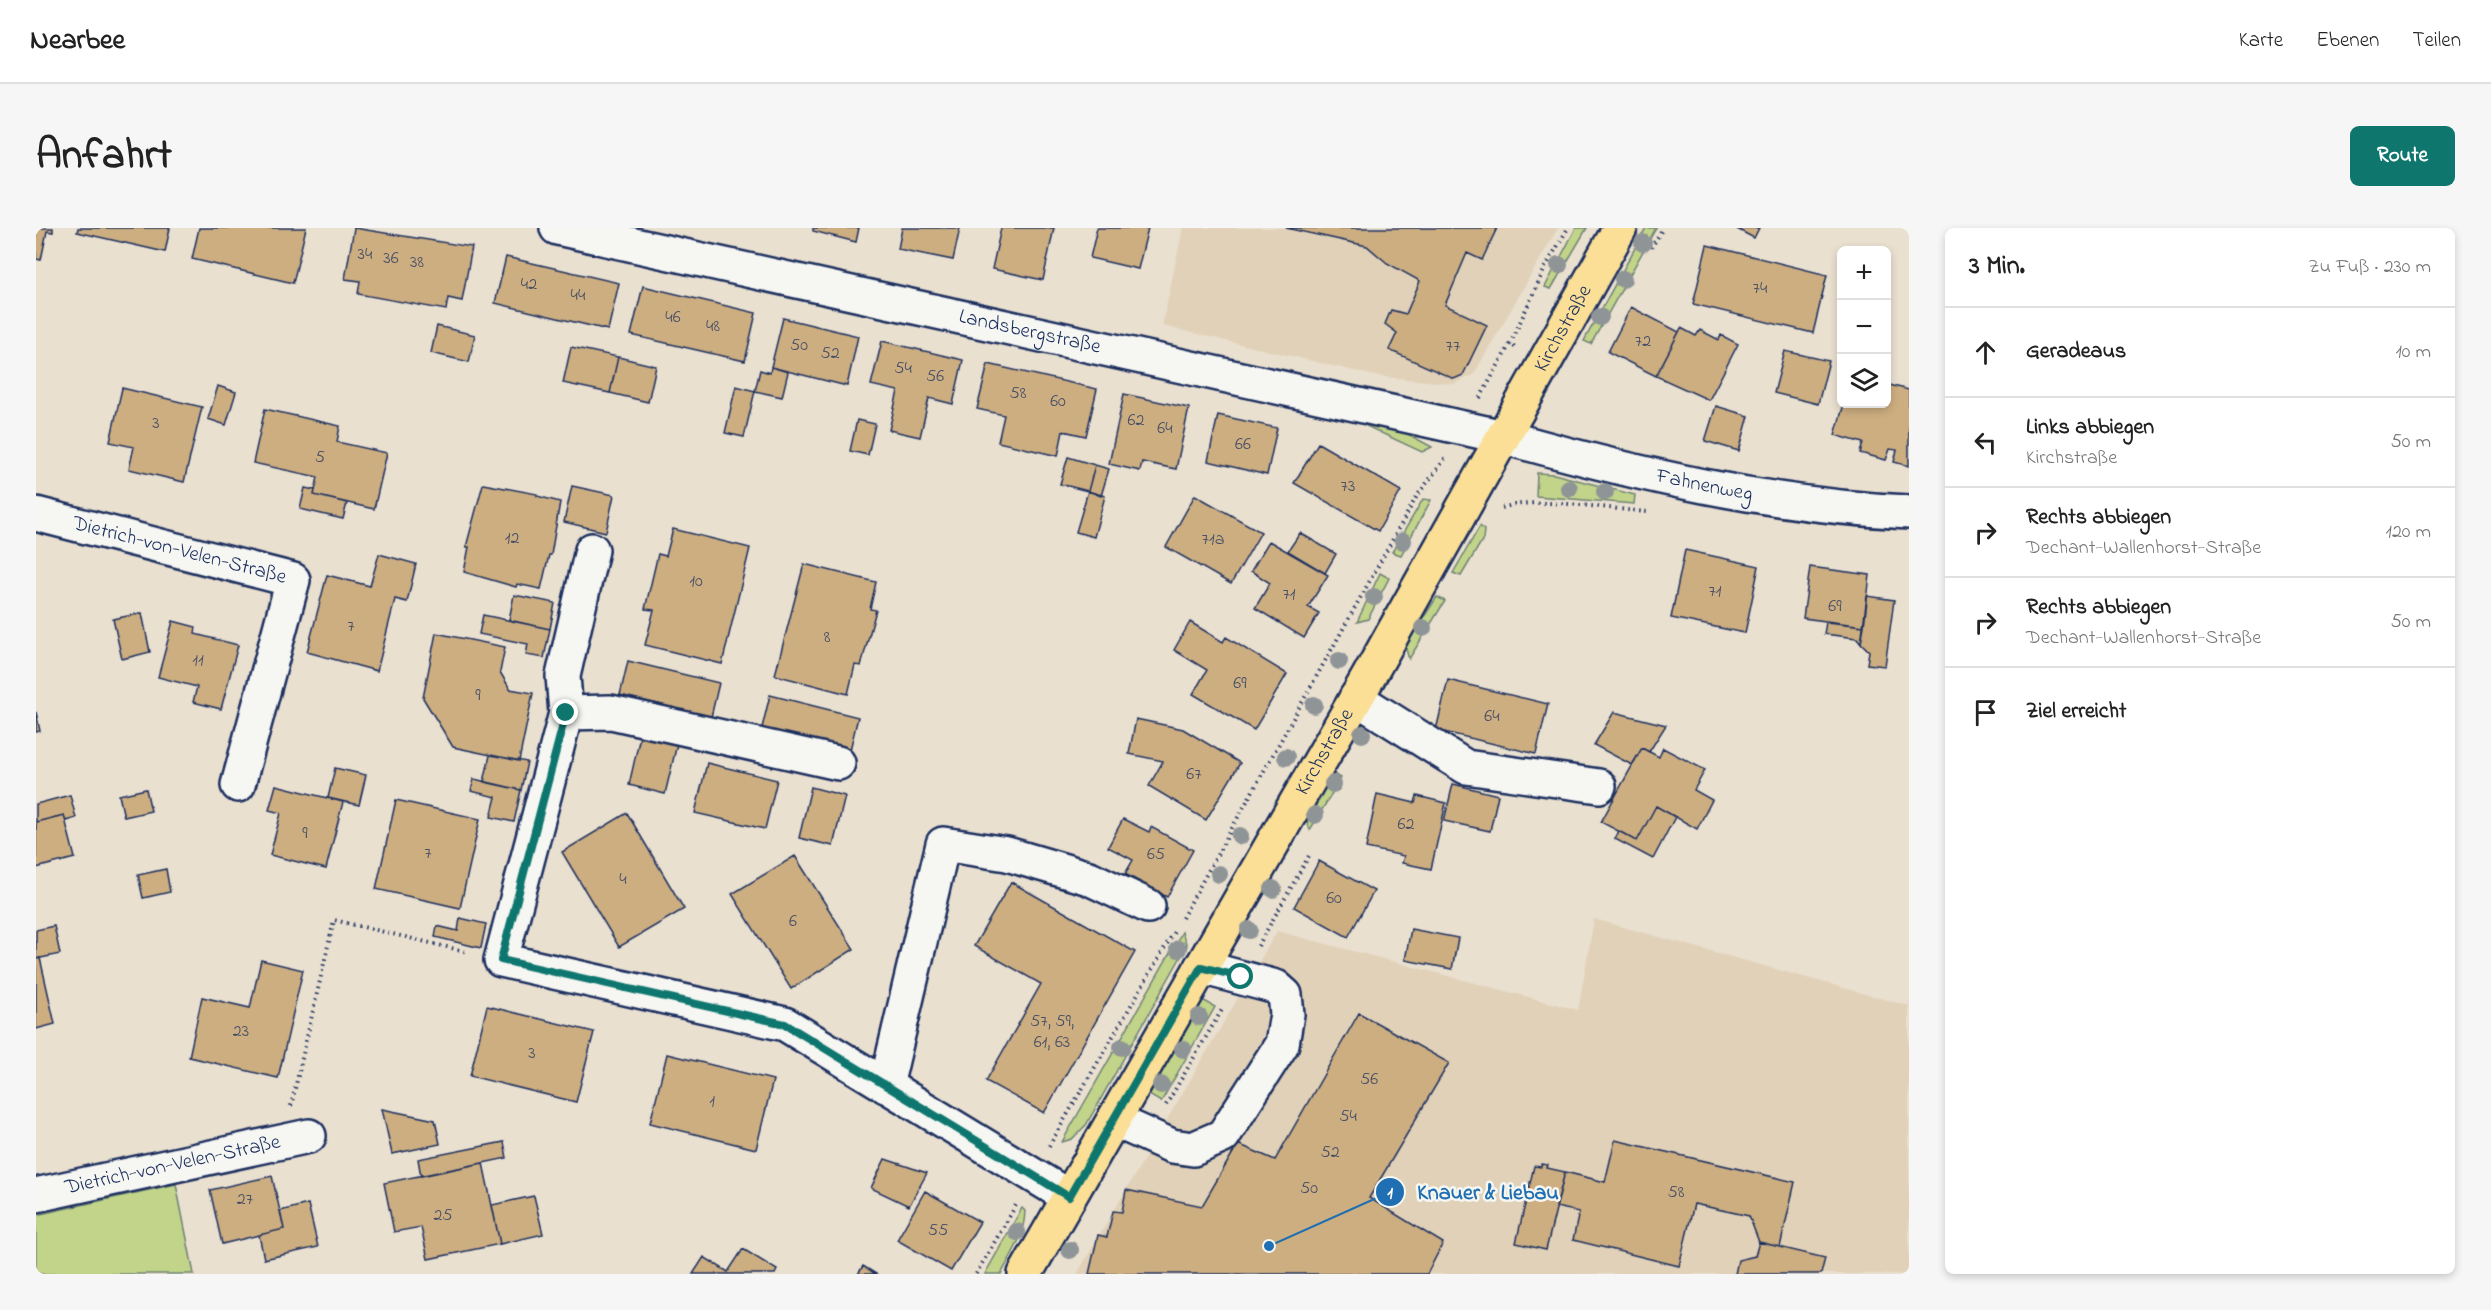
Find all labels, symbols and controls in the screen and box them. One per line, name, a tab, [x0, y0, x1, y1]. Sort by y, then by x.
text: Nearbee	[30, 21, 125, 62]
text: Karte	[2239, 26, 2283, 56]
text: Ebenen	[2316, 26, 2379, 56]
text: Teilen	[2412, 26, 2461, 56]
text: Anfahrt	[36, 126, 172, 187]
button: Route	[2350, 126, 2455, 186]
house number: 34	[358, 242, 373, 268]
house number: 36	[383, 246, 399, 272]
map controls	[1837, 246, 1891, 408]
button: +	[1837, 246, 1891, 300]
text: 3 Min.	[1969, 248, 2025, 286]
house number: 38	[410, 250, 424, 276]
text: Zu Fuß · 230 m	[2308, 253, 2431, 282]
house number: 42	[521, 272, 537, 298]
house number: 74	[1753, 276, 1768, 302]
street label: Kirchstraße	[1527, 279, 1600, 378]
house number: 44	[571, 283, 586, 309]
button: −	[1837, 300, 1891, 354]
street label: Landsbergstraße	[956, 302, 1104, 363]
house number: 46	[665, 305, 681, 331]
house number: 48	[706, 314, 720, 340]
house number: 72	[1635, 329, 1651, 355]
house number: 50	[790, 333, 808, 359]
house number: 77	[1446, 334, 1461, 360]
icon: ahead	[1969, 336, 2002, 369]
text: Geradeaus	[2026, 336, 2126, 368]
text: 10 m	[2395, 338, 2431, 367]
house number: 52	[820, 341, 840, 367]
button: layers	[1837, 354, 1891, 408]
house number: 54	[894, 356, 912, 382]
house number: 56	[926, 364, 944, 390]
house number: 58	[1009, 381, 1027, 407]
house number: 60	[1050, 389, 1066, 415]
house number: 62	[1128, 408, 1144, 434]
house number: 3	[152, 411, 160, 437]
text: Links abbiegen	[2026, 412, 2154, 444]
house number: 64	[1157, 416, 1173, 442]
icon: left	[1969, 426, 2002, 459]
text: 50 m	[2390, 428, 2431, 457]
house number: 66	[1235, 432, 1251, 458]
text: Kirchstraße	[2026, 444, 2117, 473]
house number: 5	[315, 445, 325, 471]
street label: Fahnenweg	[1652, 461, 1755, 512]
house number: 73	[1341, 474, 1355, 500]
text: Rechts abbiegen	[2026, 502, 2171, 534]
street label: Dietrich-von-Velen-Straße	[68, 509, 290, 593]
icon: right	[1969, 516, 2002, 549]
text: 120 m	[2386, 518, 2431, 547]
house number: 12	[505, 526, 519, 552]
house number: 71a	[1202, 527, 1224, 553]
text: Dechant-Wallenhorst-Straße	[2026, 534, 2261, 563]
house number: 10	[689, 569, 703, 595]
house number: 71	[1708, 579, 1722, 605]
house number: 71	[1282, 582, 1296, 608]
text: Rechts abbiegen	[2026, 592, 2171, 624]
house number: 69	[1828, 594, 1842, 620]
icon: right	[1969, 606, 2002, 639]
text: 50 m	[2390, 608, 2431, 637]
house number: 7	[347, 614, 355, 640]
text: Dechant-Wallenhorst-Straße	[2026, 624, 2261, 653]
house number: 8	[824, 625, 831, 651]
house number: 11	[192, 648, 204, 674]
house number: 69	[1233, 671, 1247, 697]
house number: 9	[475, 683, 481, 709]
icon: arrive	[1969, 696, 2002, 729]
text: Ziel erreicht	[2026, 696, 2126, 728]
route end	[552, 699, 578, 725]
street label: Kirchstraße	[1288, 703, 1362, 801]
house number: 64	[1484, 704, 1500, 730]
house number: 67	[1186, 762, 1202, 788]
house number: 62	[1398, 812, 1414, 838]
house number: 9	[302, 821, 308, 847]
house number: 7	[424, 841, 432, 867]
house number: 65	[1147, 842, 1165, 868]
house number: 4	[619, 867, 627, 893]
house number: 60	[1326, 886, 1342, 912]
house number: 6	[789, 909, 797, 935]
route start	[1227, 963, 1253, 989]
house number: 57, 59, 61, 63	[1030, 1009, 1074, 1056]
house number: 23	[233, 1019, 249, 1045]
house number: 3	[528, 1041, 536, 1067]
house number: 56	[1360, 1067, 1378, 1093]
house number: 1	[709, 1089, 715, 1115]
house number: 54	[1339, 1104, 1357, 1130]
street label: Dietrich-von-Velen-Straße	[61, 1127, 284, 1204]
house number: 52	[1320, 1140, 1340, 1166]
callout: Knauer & Liebau	[1375, 1172, 1570, 1212]
house number: 50	[1300, 1176, 1318, 1202]
text: Knauer & Liebau	[1417, 1178, 1559, 1210]
house number: 58	[1667, 1180, 1685, 1206]
text: 1	[1387, 1181, 1393, 1207]
house number: 27	[237, 1187, 254, 1213]
house number: 25	[433, 1203, 453, 1229]
house number: 55	[928, 1218, 948, 1244]

